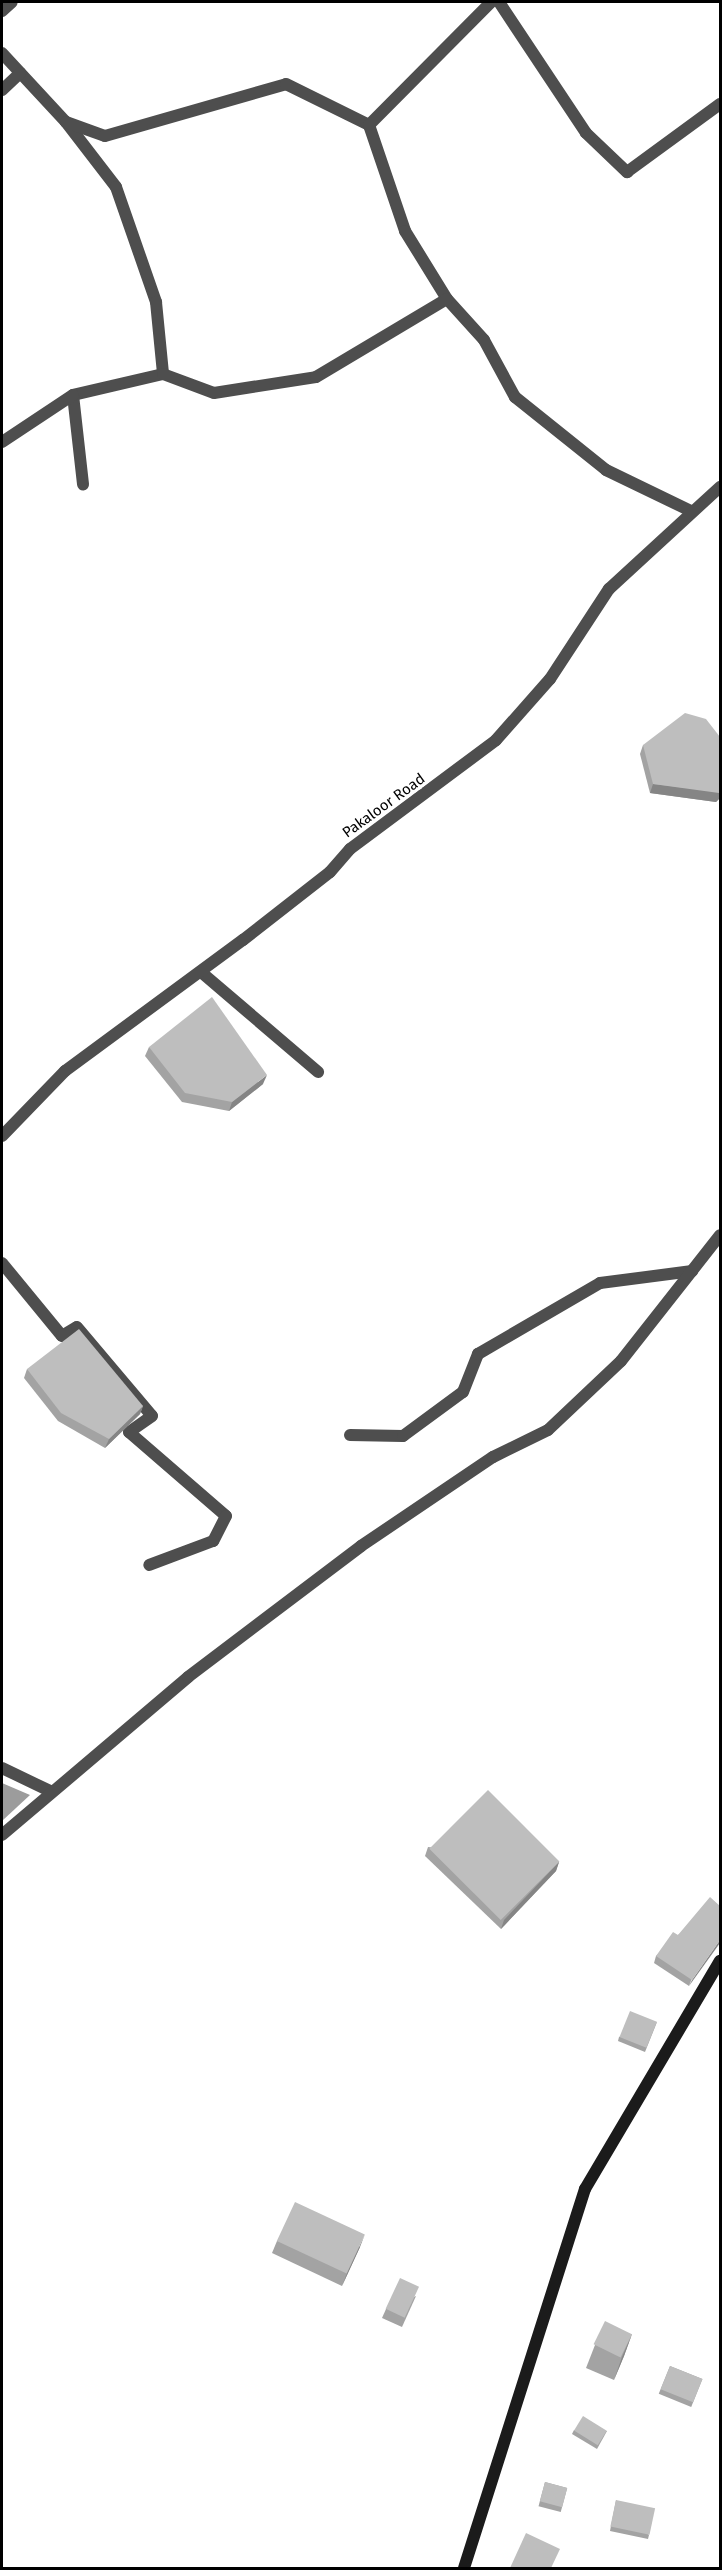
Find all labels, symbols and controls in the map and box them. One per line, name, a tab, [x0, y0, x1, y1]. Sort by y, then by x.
street label: Pakaloor Road	[339, 770, 429, 842]

